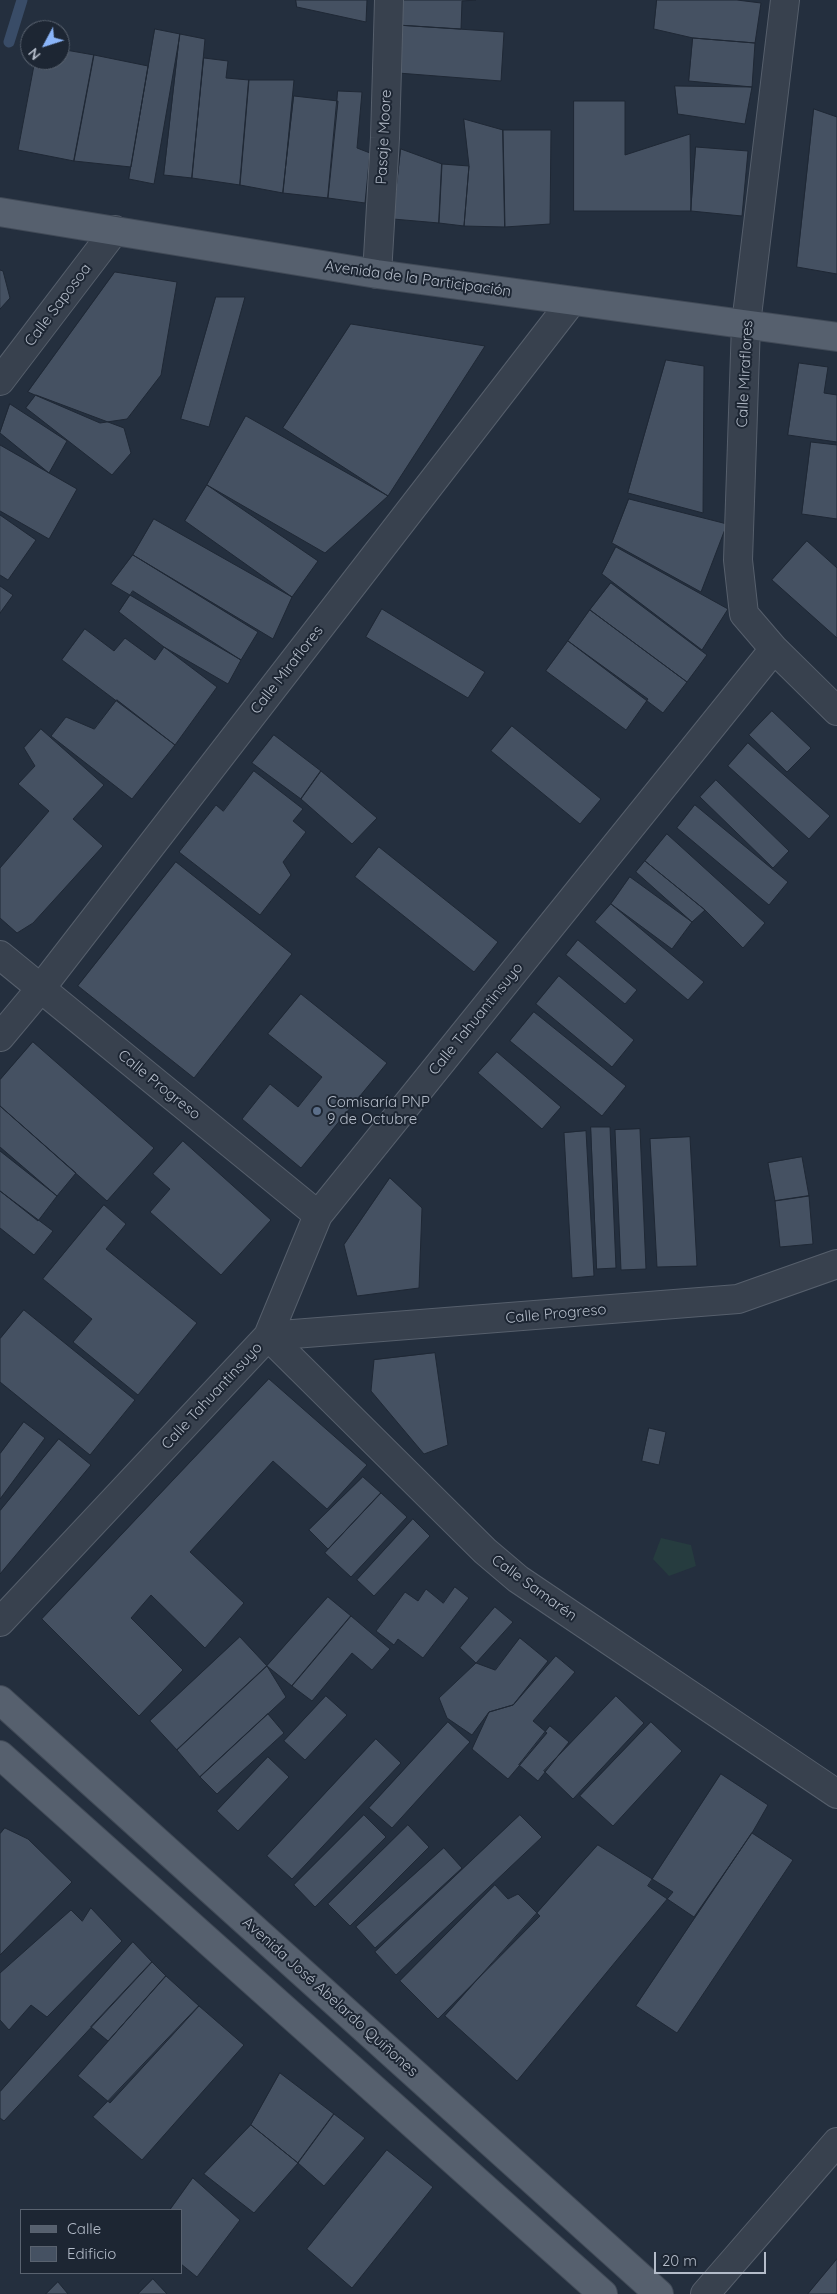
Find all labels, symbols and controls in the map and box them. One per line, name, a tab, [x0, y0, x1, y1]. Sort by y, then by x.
north arrow	[20, 20, 70, 70]
text: N	[24, 44, 44, 64]
street label: Pasaje Moore	[373, 89, 395, 185]
street label: Avenida de la Participación	[324, 257, 512, 301]
street label: Calle Saposoa	[21, 260, 95, 350]
street label: Calle Miraflores	[733, 320, 757, 428]
street label: Calle Miraflores	[247, 622, 327, 718]
street label: Calle Tahuantinsuyo	[425, 959, 527, 1079]
street label: Calle Progreso	[114, 1046, 204, 1124]
place label: Comisaría PNP 9 de Octubre	[327, 1093, 430, 1128]
marker: Comisaría PNP 9 de Octubre	[311, 1105, 323, 1117]
street label: Calle Progreso	[505, 1301, 607, 1327]
street label: Calle Tahuantinsuyo	[158, 1339, 266, 1453]
street label: Calle Samarén	[488, 1551, 580, 1625]
street label: Avenida José Abelardo Quiñones	[239, 1913, 421, 2081]
legend	[20, 2209, 182, 2274]
text: Calle	[67, 2219, 101, 2238]
scale bar	[657, 2242, 770, 2274]
text: Edificio	[67, 2244, 116, 2263]
text: 20 m	[662, 2251, 697, 2270]

